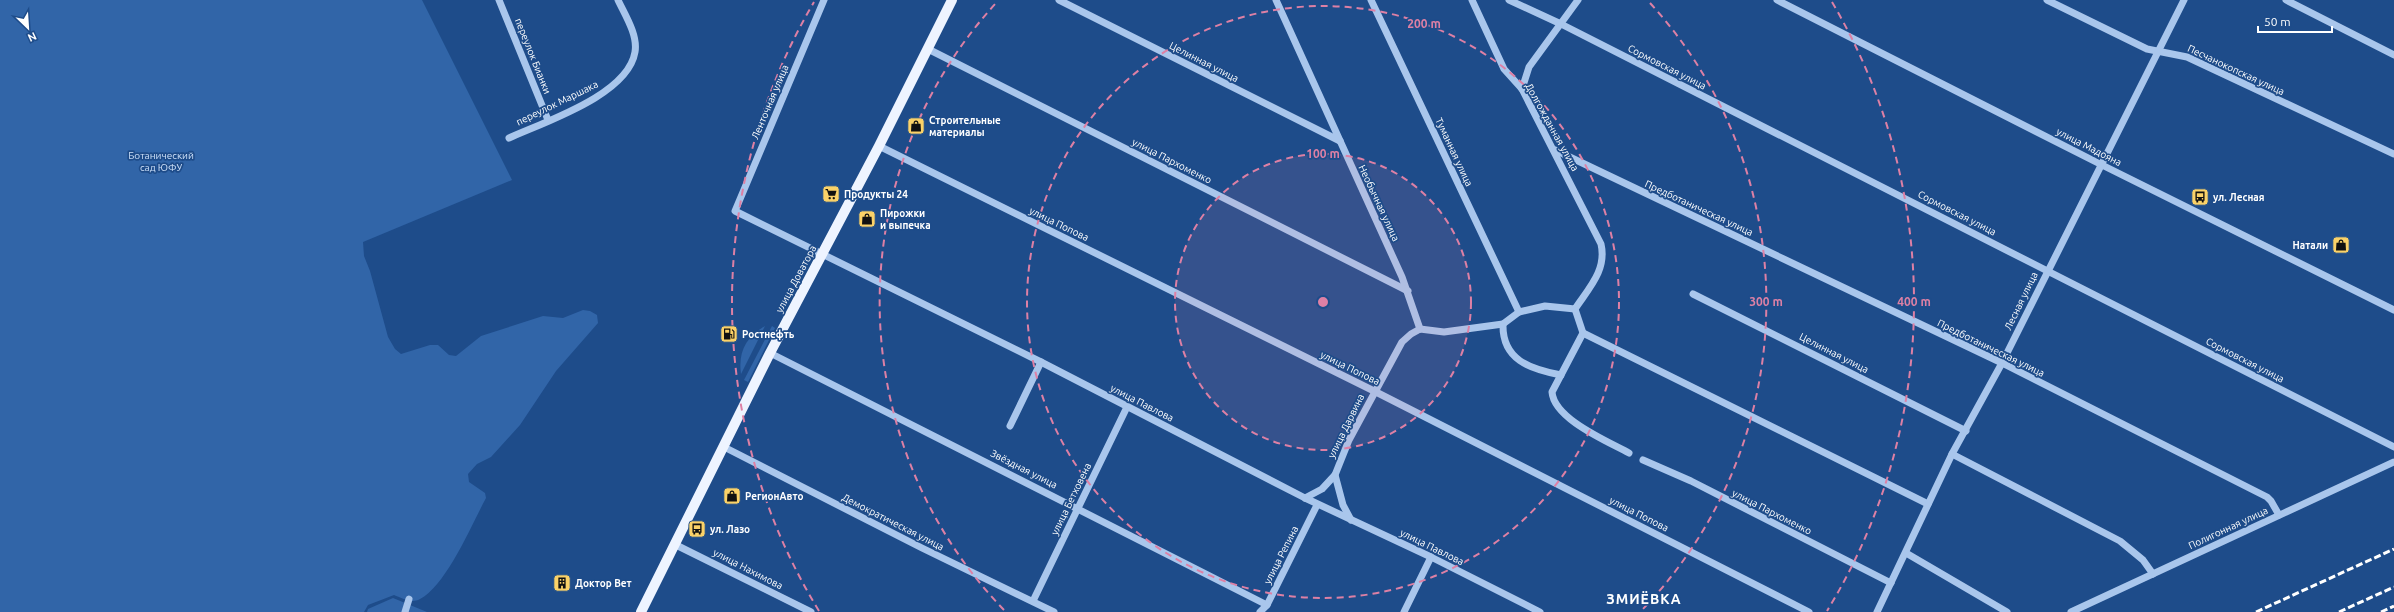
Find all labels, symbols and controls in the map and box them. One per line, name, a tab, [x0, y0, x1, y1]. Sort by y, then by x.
north arrow	[8, 8, 48, 48]
scale bar	[2258, 8, 2332, 34]
text: 50 m	[2264, 15, 2291, 28]
street label: переулок Бианки	[513, 17, 553, 95]
text: 200 m	[1407, 17, 1441, 30]
text: N	[26, 30, 38, 44]
street label: Целинная улица	[1168, 40, 1240, 84]
street label: Сормовская улица	[1626, 42, 1708, 92]
street label: Песчанокопская улица	[2186, 43, 2286, 97]
street label: Ленточная улица	[749, 63, 791, 141]
street label: переулок Маршака	[514, 78, 600, 128]
street label: Долгожданная улица	[1523, 81, 1581, 173]
place label: Строительные материалы	[929, 115, 1001, 138]
shop icon: Строительные материалы	[906, 116, 926, 136]
street label: Туманная улица	[1433, 116, 1475, 188]
street label: улица Мадояна	[2055, 126, 2123, 168]
street label: улица Пархоменко	[1130, 136, 1214, 186]
text: 100 m	[1306, 147, 1340, 160]
park label: Ботанический сад ЮФУ	[128, 150, 194, 173]
street label: Необычная улица	[1356, 163, 1402, 243]
street label: Предботаническая улица	[1643, 178, 1755, 238]
supermarket icon: Продукты 24	[821, 184, 841, 204]
bus stop icon: ул. Лесная	[2190, 187, 2210, 207]
street label: Сормовская улица	[1916, 188, 1998, 238]
place label: Продукты 24	[844, 189, 908, 200]
place label: ул. Лесная	[2213, 192, 2265, 203]
street label: улица Попова	[1028, 205, 1090, 243]
place label: Пирожки и выпечка	[880, 208, 931, 231]
shop icon: Пирожки и выпечка	[857, 209, 877, 229]
shop icon: Натали	[2331, 235, 2351, 255]
place label: Натали	[2293, 240, 2328, 251]
street label: улица Доватора	[774, 244, 818, 314]
street label: Лесная улица	[2002, 270, 2040, 332]
centre of rings	[1316, 295, 1330, 309]
text: 300 m	[1749, 295, 1783, 308]
text: 400 m	[1897, 295, 1931, 308]
street label: Предботаническая улица	[1936, 317, 2046, 379]
fuel station icon: Ростнефть	[719, 324, 739, 344]
place label: Ростнефть	[742, 329, 795, 340]
street label: Целинная улица	[1798, 331, 1870, 375]
street label: Сормовская улица	[2204, 335, 2286, 385]
street label: улица Попова	[1319, 349, 1381, 387]
street label: улица Павлова	[1108, 382, 1176, 424]
street label: улица Дарвина	[1326, 392, 1366, 460]
street label: Звёздная улица	[989, 447, 1059, 491]
street label: улица Бетховена	[1049, 461, 1093, 537]
shop icon: РегионАвто	[722, 486, 742, 506]
street label: улица Пархоменко	[1730, 487, 1814, 537]
place label: РегионАвто	[745, 491, 803, 502]
street label: Демократическая улица	[840, 491, 946, 553]
street label: улица Попова	[1608, 494, 1670, 534]
street label: Полигонная улица	[2187, 505, 2269, 551]
bus stop icon: ул. Лазо	[687, 519, 707, 539]
place label: ул. Лазо	[710, 524, 750, 535]
street label: улица Репина	[1262, 524, 1300, 586]
street label: улица Павлова	[1398, 527, 1466, 567]
street label: улица Нахимова	[711, 547, 785, 591]
building icon: Доктор Вет	[552, 573, 572, 593]
place label: Доктор Вет	[575, 578, 632, 589]
district label: ЗМИЁВКА	[1606, 590, 1682, 607]

